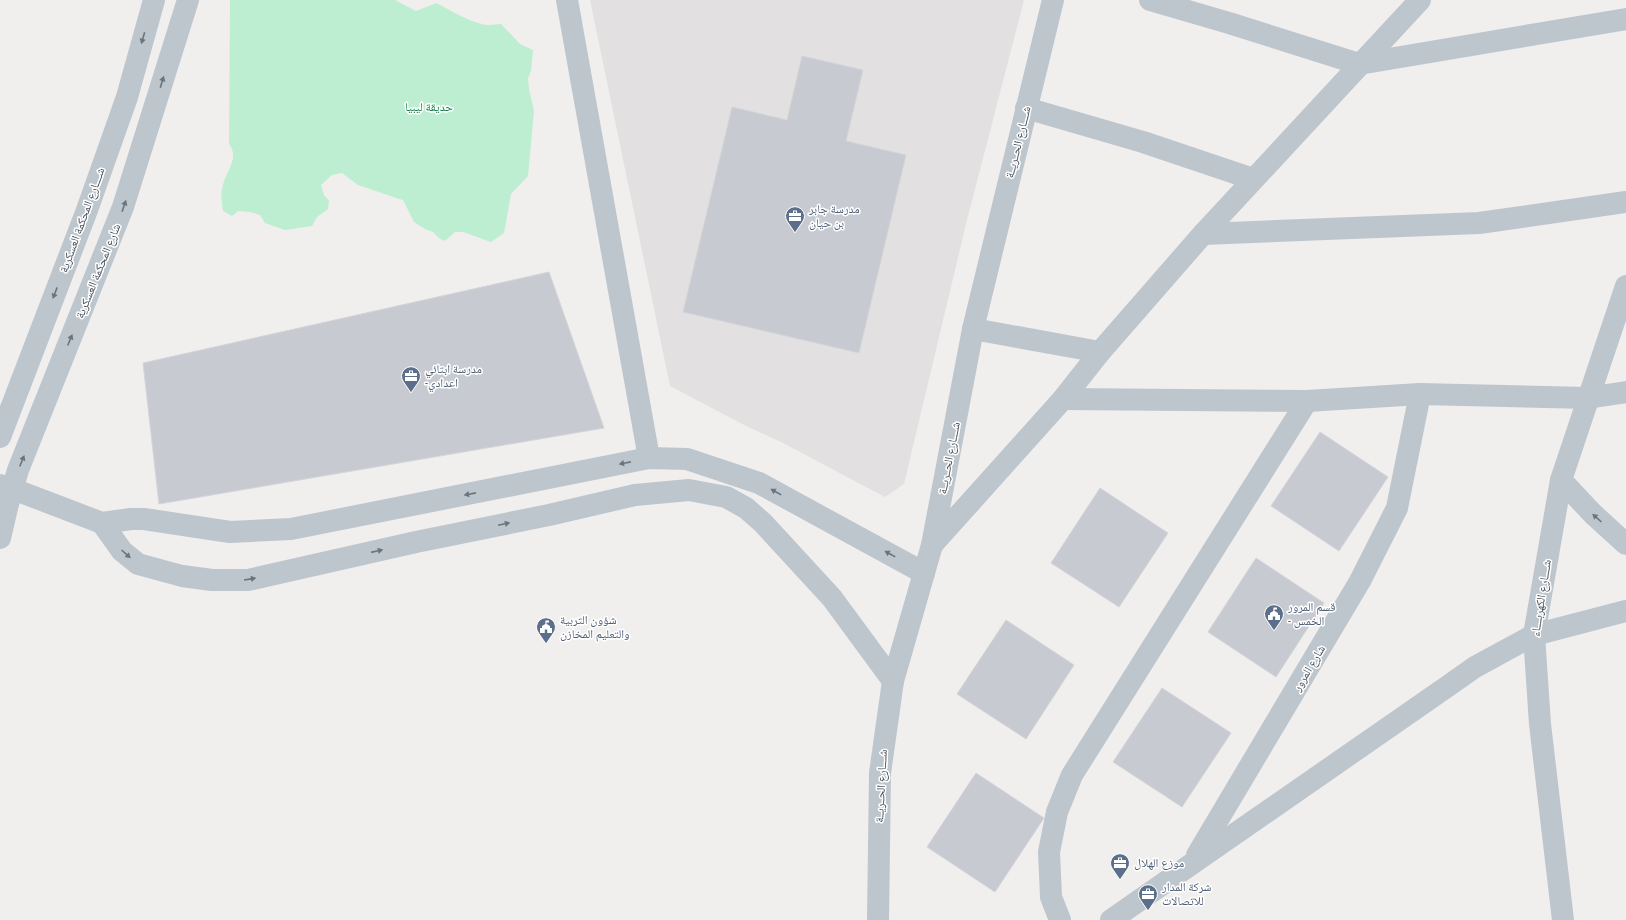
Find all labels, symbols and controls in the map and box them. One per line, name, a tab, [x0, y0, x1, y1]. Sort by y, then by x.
one-way arrow	[140, 31, 146, 44]
one-way arrow	[159, 76, 165, 88]
park label: حديقة ليبيا	[405, 100, 453, 114]
street label: شــــارع الحــريــة	[1002, 105, 1035, 180]
street label: شــــارع المحكمة العسكرية	[56, 165, 109, 275]
one-way arrow	[121, 200, 127, 212]
place label: مدرسة جابر بن حيان	[808, 202, 860, 230]
office icon: مدرسة جابر بن حيان	[784, 205, 806, 233]
street label: شارع المحكمة العسكرية	[73, 222, 124, 321]
one-way arrow	[52, 287, 58, 299]
one-way arrow	[68, 333, 74, 345]
place label: مدرسة ابتائي -اعدادي	[425, 362, 482, 393]
office icon: مدرسة ابتائي -اعدادي	[400, 365, 422, 393]
street label: شــــارع الحــريــة	[935, 420, 964, 496]
one-way arrow	[19, 454, 25, 466]
one-way arrow	[619, 460, 631, 466]
one-way arrow	[770, 489, 782, 496]
one-way arrow	[464, 491, 476, 497]
one-way arrow	[1592, 513, 1602, 523]
one-way arrow	[498, 521, 510, 527]
one-way arrow	[371, 548, 383, 554]
one-way arrow	[121, 549, 131, 559]
one-way arrow	[884, 551, 896, 558]
street label: شــــارع الكهربــــاء	[1528, 558, 1555, 638]
one-way arrow	[244, 576, 256, 582]
place label: قسم المرور - الخمس	[1287, 600, 1336, 628]
public building icon: قسم المرور - الخمس	[1263, 603, 1285, 631]
place label: شؤون التربية والتعليم المخازن	[560, 613, 630, 642]
public building icon: شؤون التربية والتعليم المخازن	[535, 616, 557, 644]
street label: شارع المرور	[1289, 642, 1329, 695]
street label: شــــارع الحــريــة	[872, 749, 891, 823]
office icon: موزع الهلال	[1109, 852, 1131, 880]
place label: موزع الهلال	[1134, 856, 1184, 871]
place label: شركة المدار للاتصالات	[1161, 880, 1212, 908]
office icon: شركة المدار للاتصالات	[1137, 883, 1159, 911]

